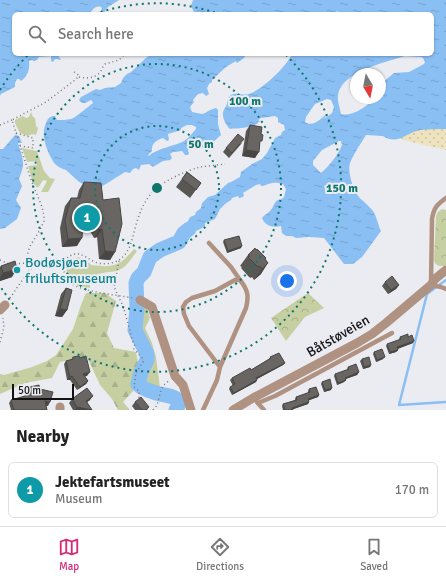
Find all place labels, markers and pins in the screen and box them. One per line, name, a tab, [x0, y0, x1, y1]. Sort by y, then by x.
centre of rings	[150, 181, 164, 195]
pin: 1	[74, 203, 100, 233]
place label: Bodøsjøen friluftsmuseum	[25, 254, 117, 287]
marker: Bodøsjøen friluftsmuseum	[12, 265, 22, 275]

